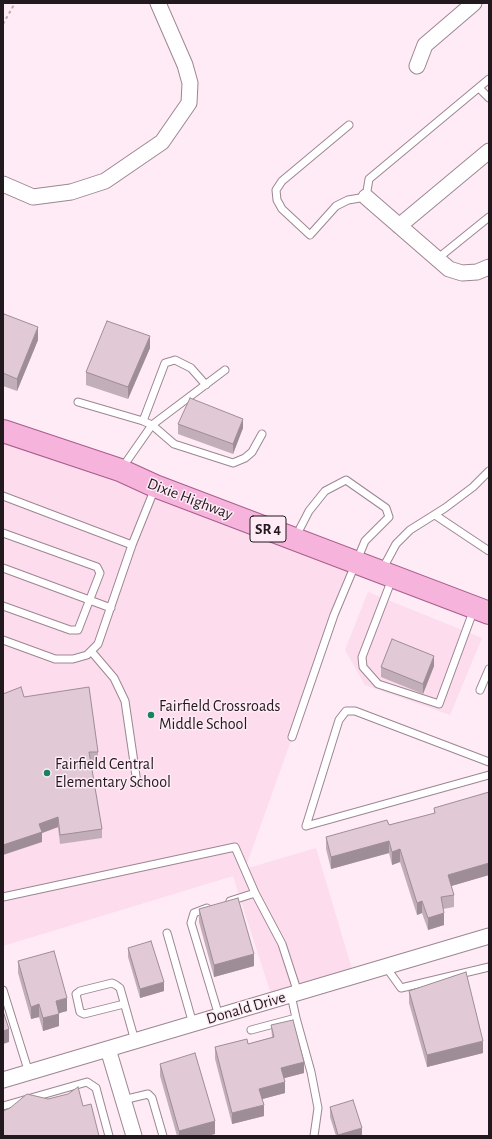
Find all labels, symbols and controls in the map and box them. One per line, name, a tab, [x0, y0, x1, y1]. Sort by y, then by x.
street label: Dixie Highway	[144, 474, 236, 524]
road number: SR 4	[250, 516, 286, 542]
place label: Fairfield Crossroads Middle School	[159, 696, 280, 734]
marker: Fairfield Crossroads Middle School	[146, 710, 156, 720]
place label: Fairfield Central Elementary School	[55, 754, 171, 792]
marker: Fairfield Central Elementary School	[42, 768, 52, 778]
street label: Donald Drive	[204, 987, 288, 1029]

